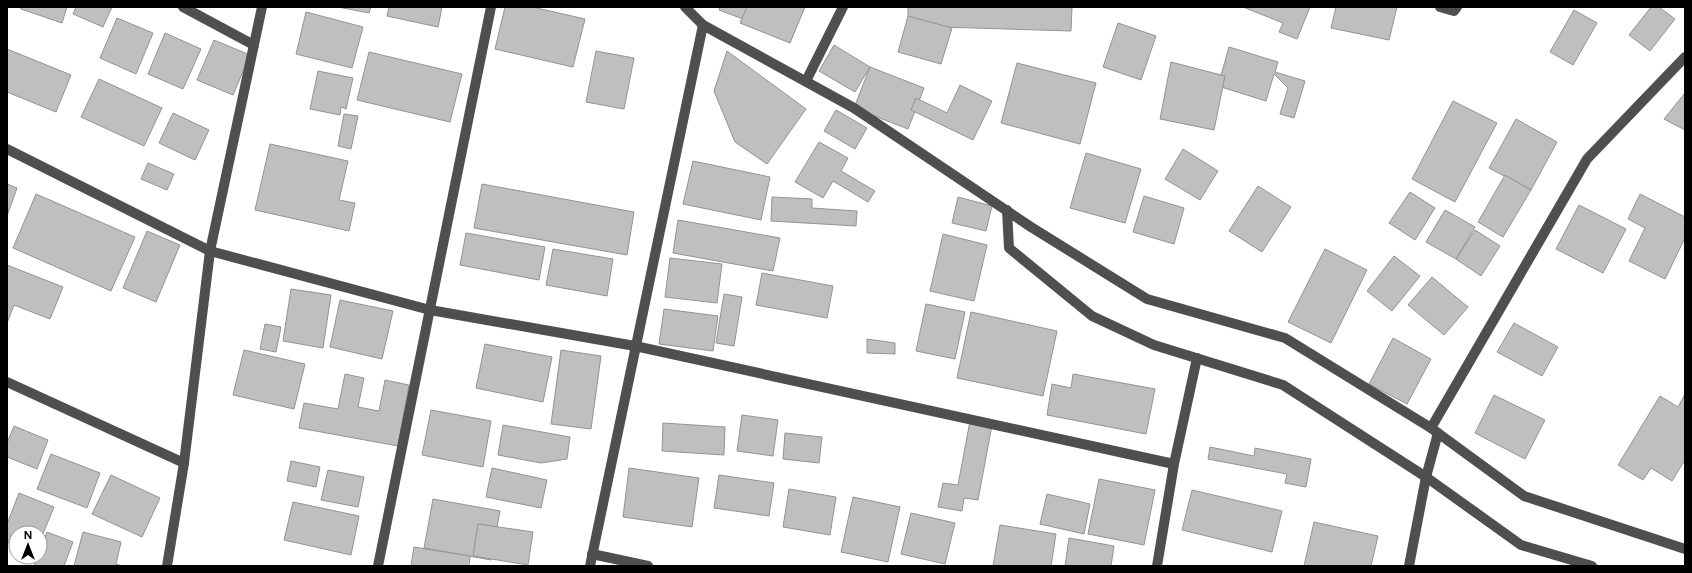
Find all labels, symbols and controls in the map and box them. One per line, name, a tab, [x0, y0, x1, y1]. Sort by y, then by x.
north arrow	[8, 525, 48, 565]
text: N	[24, 529, 32, 542]

